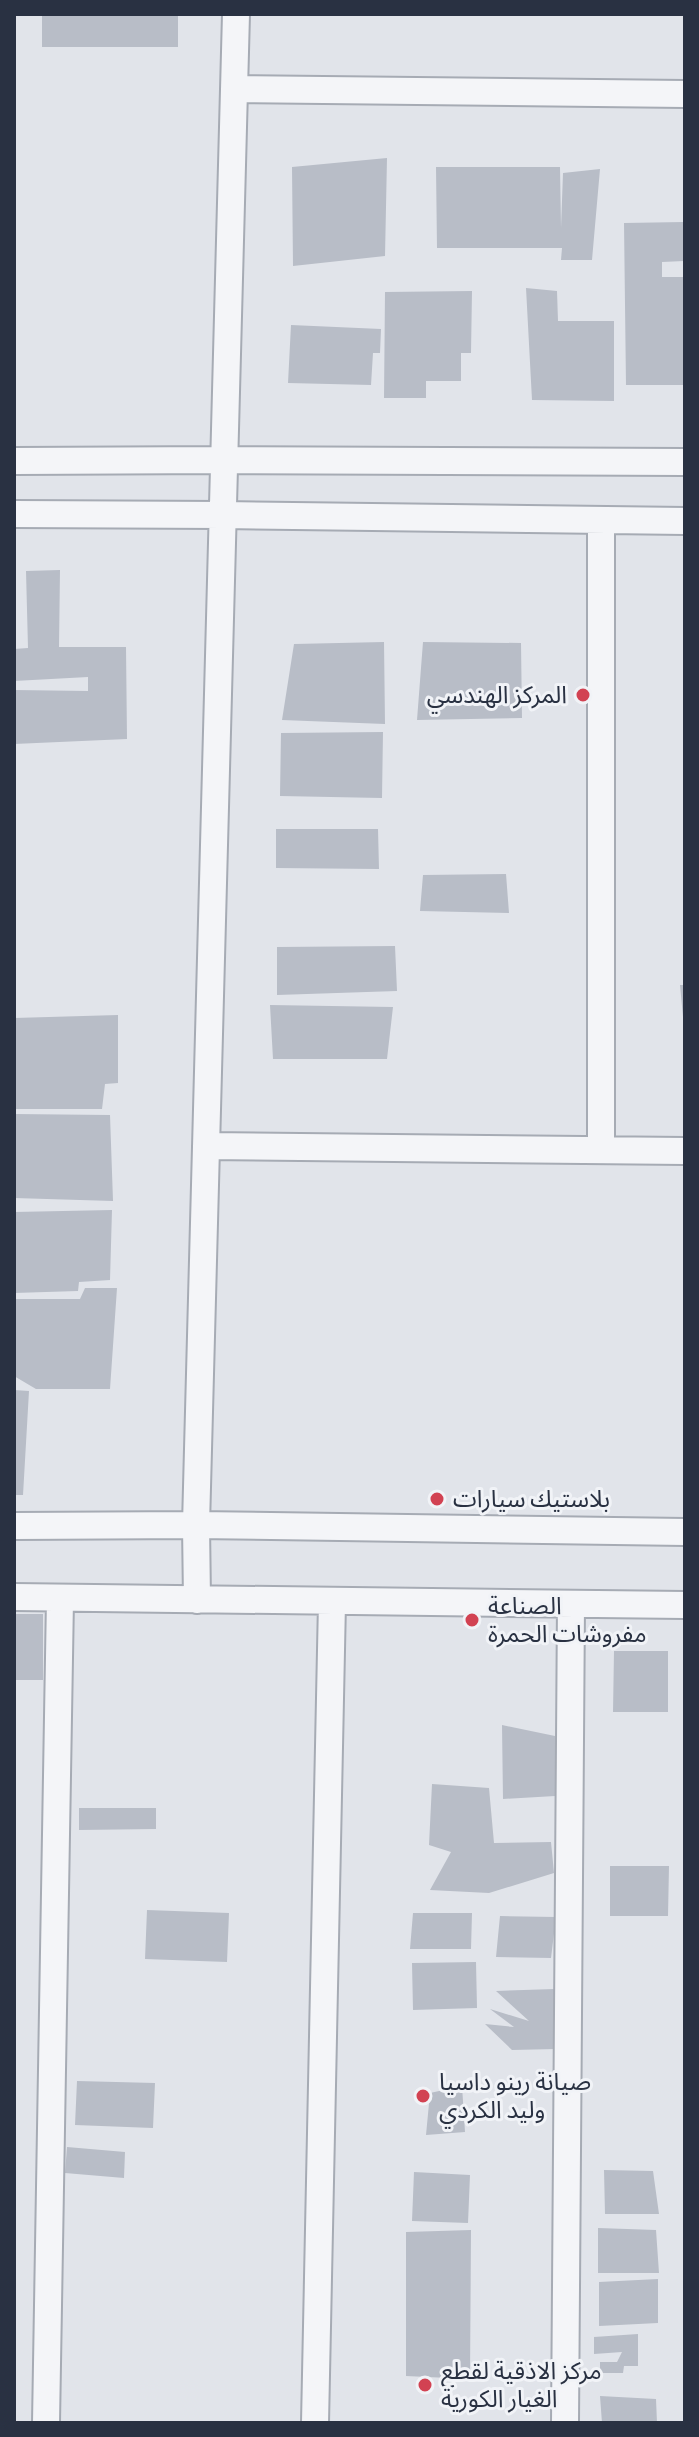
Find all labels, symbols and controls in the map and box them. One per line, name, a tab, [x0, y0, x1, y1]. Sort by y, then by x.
place label: المركز الهندسي	[427, 677, 567, 714]
marker: المركز الهندسي	[574, 686, 592, 704]
place label: بلاستيك سيارات	[453, 1481, 610, 1514]
marker: بلاستيك سيارات	[428, 1490, 446, 1508]
place label: الصناعة مفروشات الحمرة	[488, 1588, 647, 1649]
marker: الصناعة مفروشات الحمرة	[463, 1611, 481, 1629]
place label: صيانة رينو داسيا وليد الكردي	[439, 2064, 591, 2129]
marker: صيانة رينو داسيا وليد الكردي	[414, 2087, 432, 2105]
place label: مركز الاذقية لقطع الغيار الكورية	[441, 2353, 602, 2414]
marker: مركز الاذقية لقطع الغيار الكورية	[416, 2376, 434, 2394]

